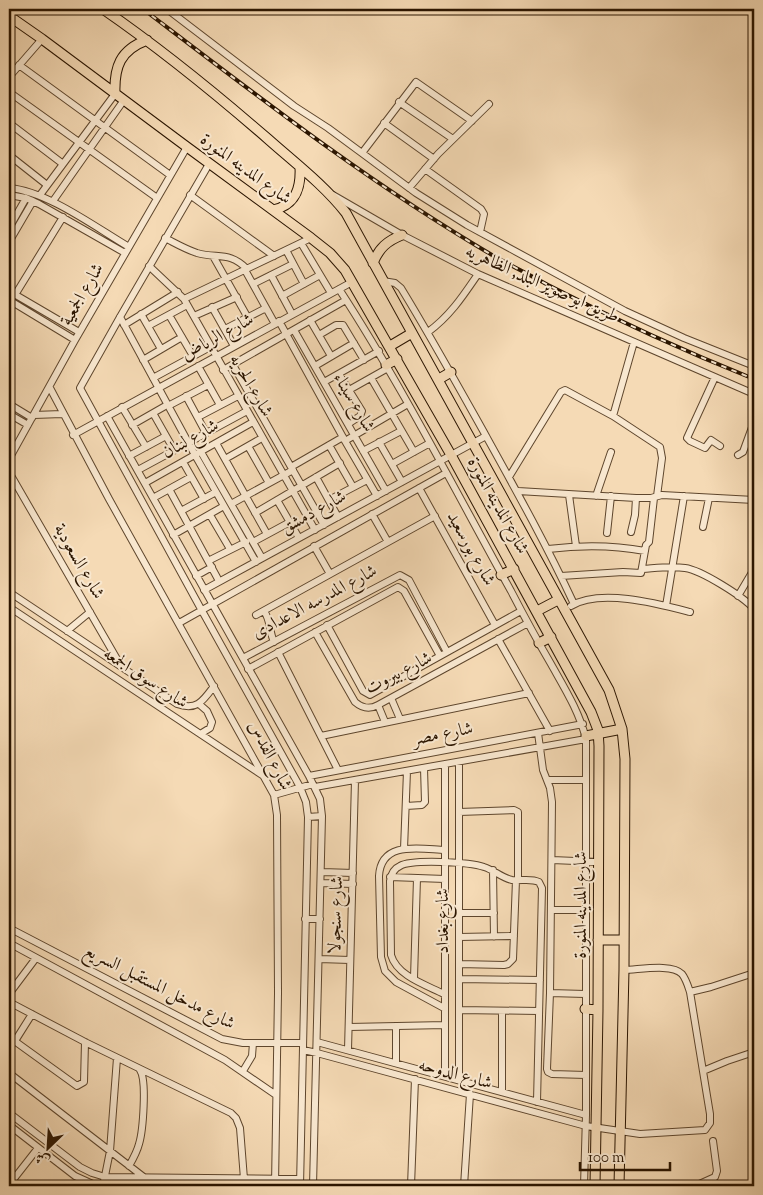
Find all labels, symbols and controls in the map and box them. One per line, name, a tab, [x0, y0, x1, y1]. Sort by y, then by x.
street label: شارع المدينه المنورة	[194, 128, 296, 212]
street label: طريق ابو صوير البلد, الظاهريه	[461, 239, 623, 331]
street label: شارع الجمعية	[55, 259, 111, 331]
street label: شارع الرياض	[177, 307, 259, 369]
street label: شارع الحريه	[221, 350, 279, 422]
street label: شارع سيناء	[325, 368, 381, 438]
street label: شارع لبنان	[158, 414, 224, 466]
street label: شارع المدينه المنورة	[460, 453, 534, 559]
street label: شارع دمشق	[276, 484, 352, 542]
street label: شارع بورسعيد	[439, 507, 501, 591]
street label: شارع السعودية	[46, 519, 110, 605]
street label: شارع المدرسه الاعدادى	[248, 559, 382, 647]
street label: شارع سوق الجمعه	[97, 642, 193, 716]
street label: شارع بيروت	[361, 646, 437, 702]
street label: شارع مصر	[409, 716, 476, 754]
street label: شارع القدس	[240, 717, 298, 795]
street label: شارع المدينه المنورة	[569, 851, 595, 959]
street label: شارع سنجولا	[323, 875, 351, 955]
street label: شارع بغداد	[431, 888, 457, 954]
street label: شارع مدخل المستقبل السريع	[78, 939, 239, 1038]
street label: شارع الدوحه	[415, 1053, 495, 1097]
north arrow	[22, 1122, 72, 1172]
scale bar	[580, 1140, 670, 1172]
text: ش	[33, 1146, 54, 1170]
text: 100 m	[588, 1148, 625, 1169]

